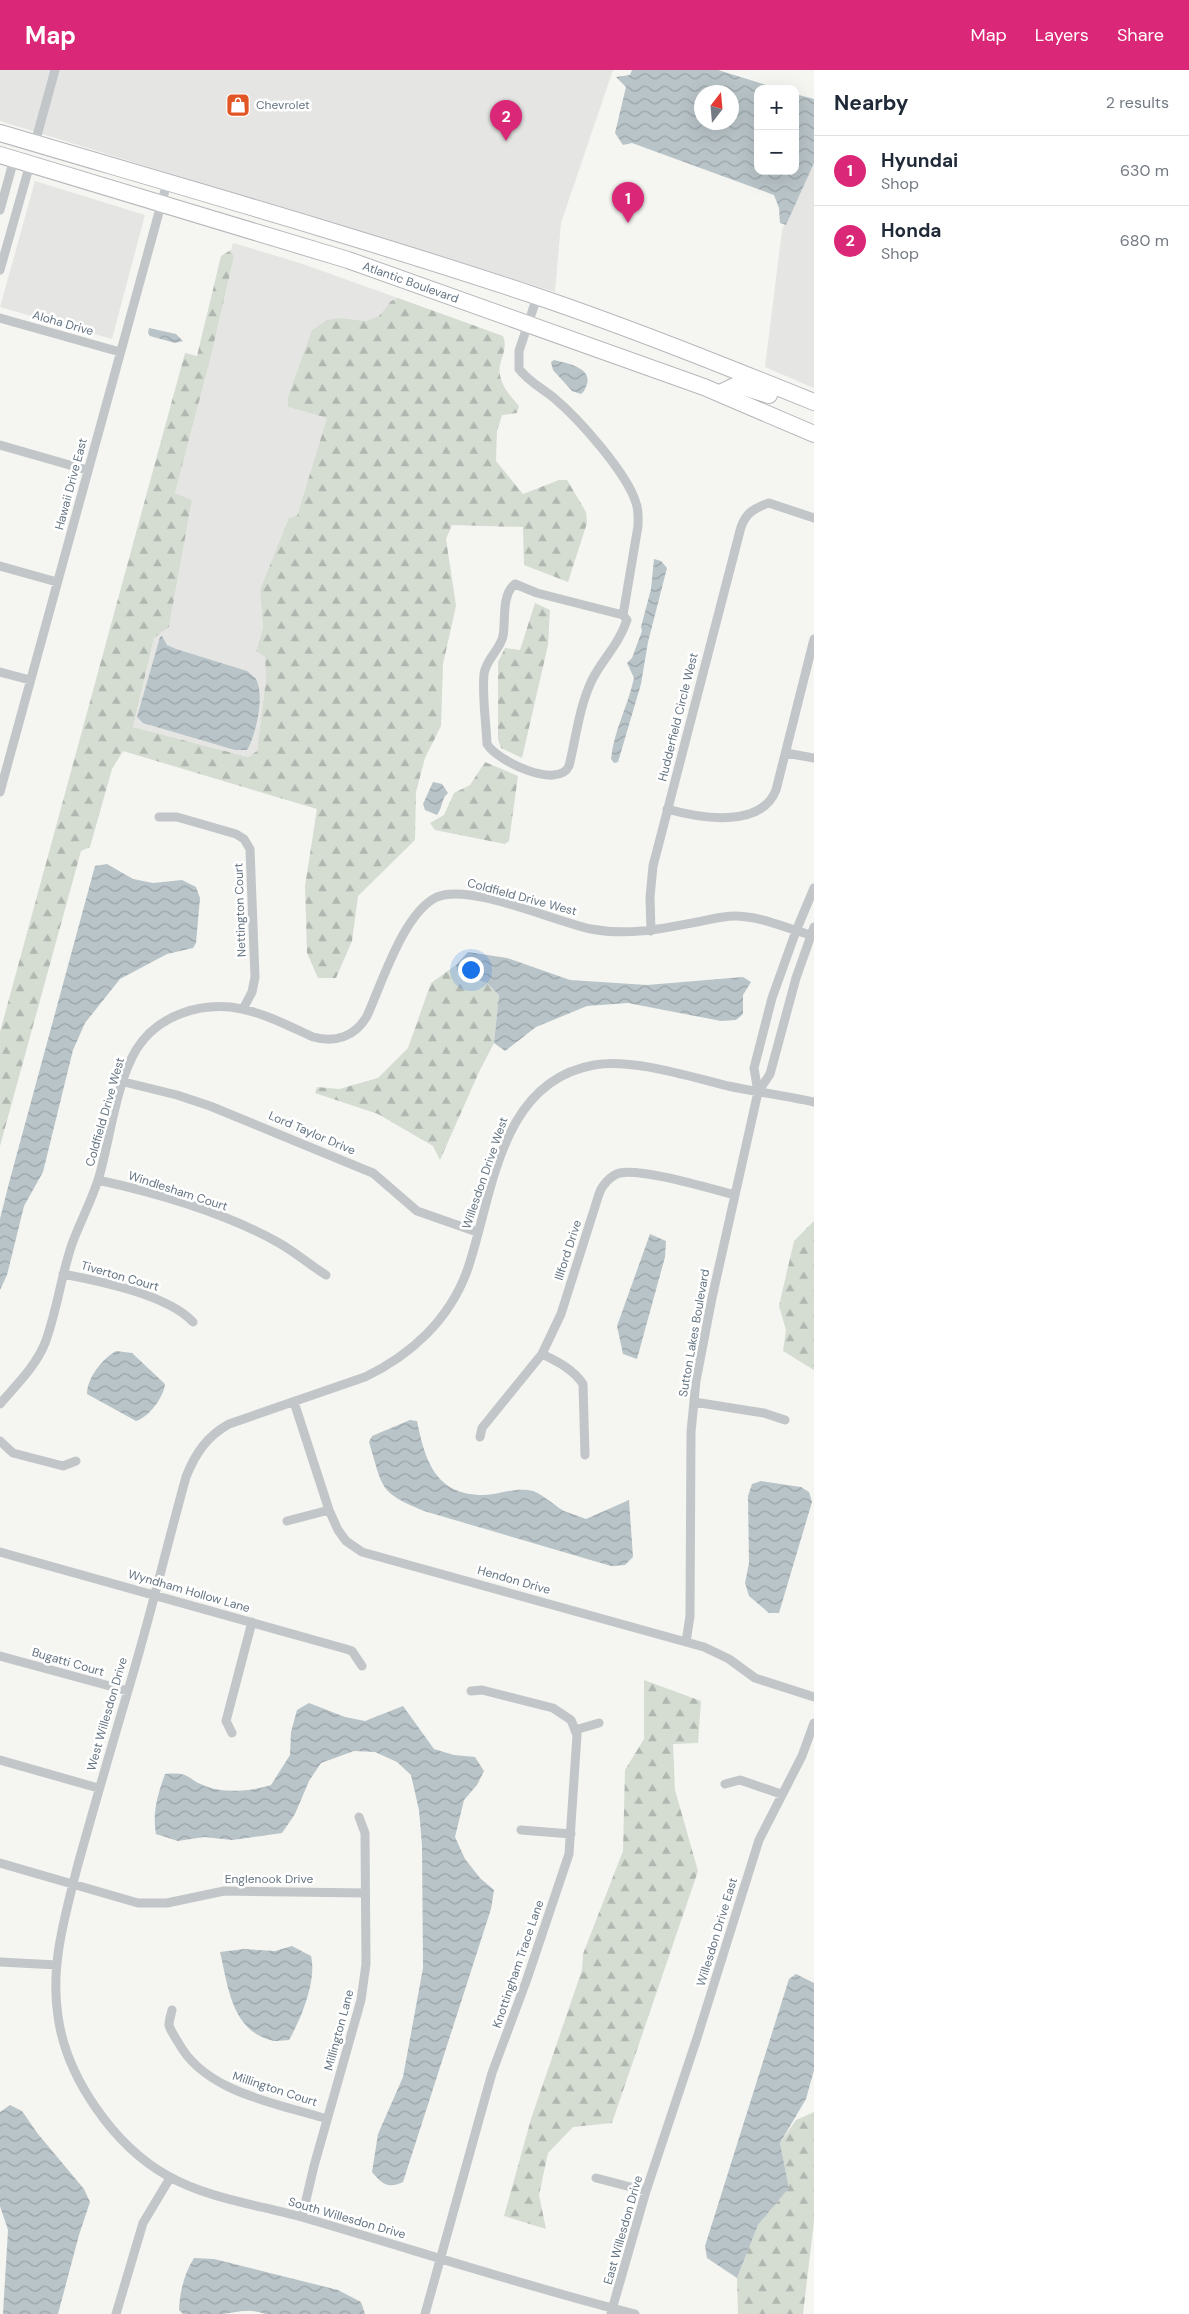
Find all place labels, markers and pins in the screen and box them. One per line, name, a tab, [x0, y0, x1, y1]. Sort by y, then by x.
shop icon: Chevrolet	[225, 92, 251, 118]
place label: Chevrolet	[256, 97, 310, 113]
pin: 2	[490, 100, 522, 141]
pin: 1	[612, 182, 644, 223]

